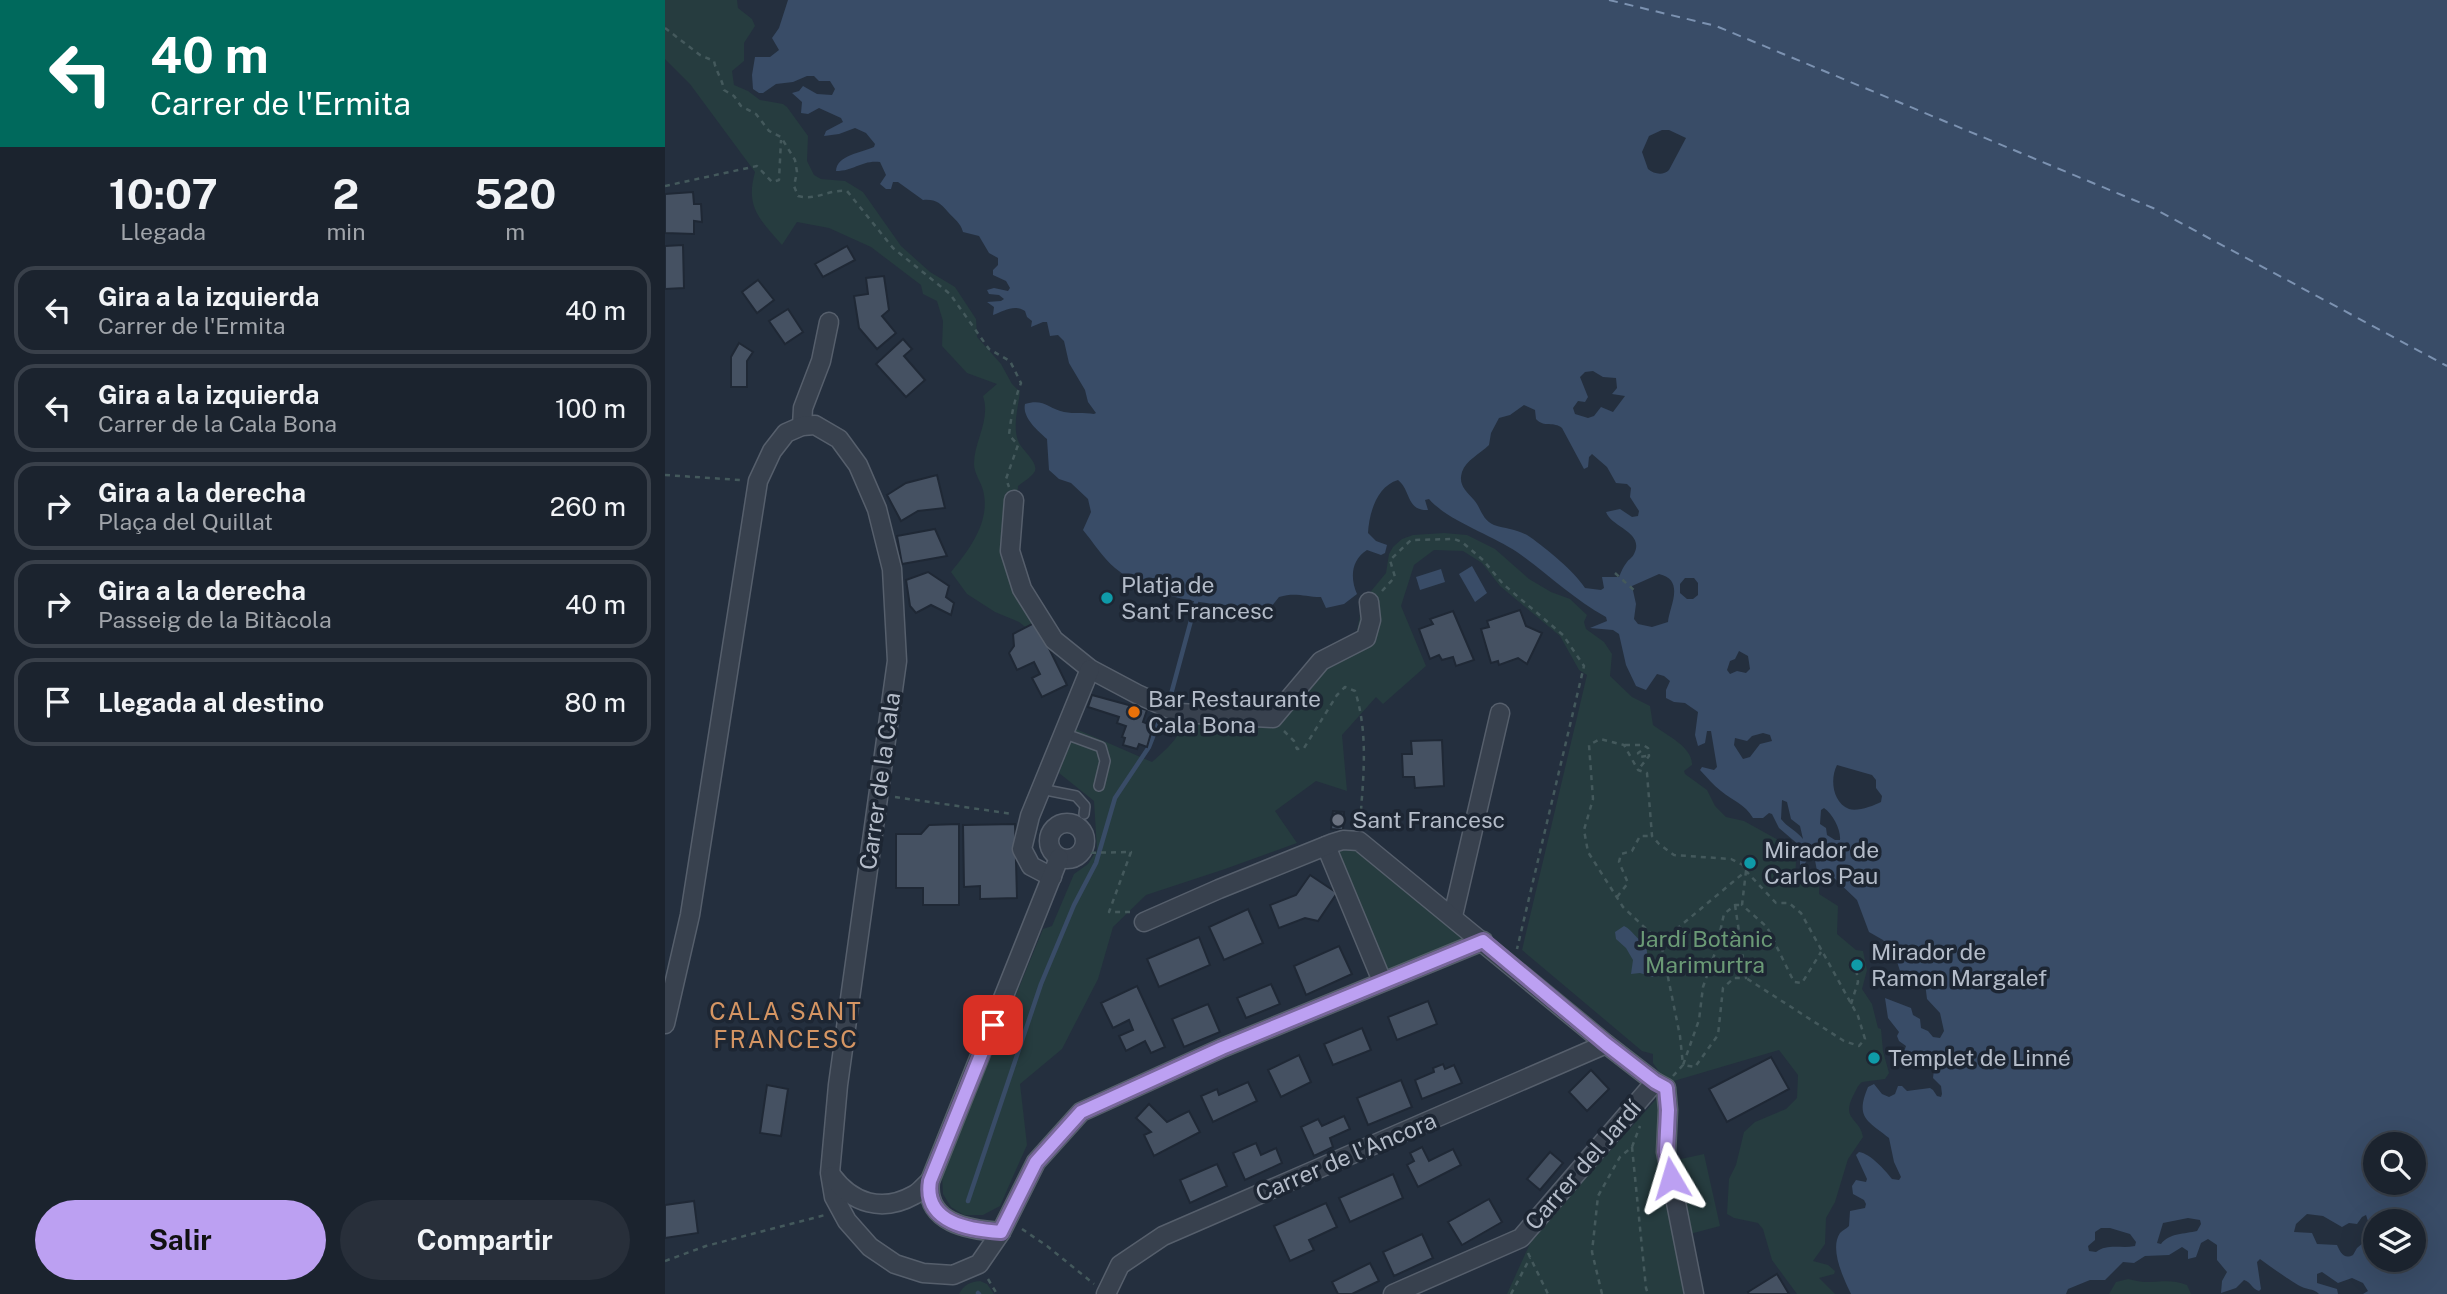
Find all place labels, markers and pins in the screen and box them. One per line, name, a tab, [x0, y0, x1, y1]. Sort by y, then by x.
place label: Platja de Sant Francesc	[1121, 571, 1274, 624]
marker: Platja de Sant Francesc	[1099, 590, 1115, 606]
place label: Bar Restaurante Cala Bona	[1148, 685, 1321, 738]
marker: Bar Restaurante Cala Bona	[1126, 704, 1142, 720]
place label: Sant Francesc	[1352, 806, 1505, 833]
marker: Sant Francesc	[1330, 812, 1346, 828]
place label: Mirador de Carlos Pau	[1764, 836, 1879, 889]
marker: Mirador de Carlos Pau	[1742, 855, 1758, 871]
place label: Mirador de Ramon Margalef	[1871, 938, 2047, 991]
marker: Mirador de Ramon Margalef	[1849, 957, 1865, 973]
pin	[963, 995, 1023, 1055]
place label: Templet de Linné	[1888, 1044, 2071, 1071]
marker: Templet de Linné	[1866, 1050, 1882, 1066]

